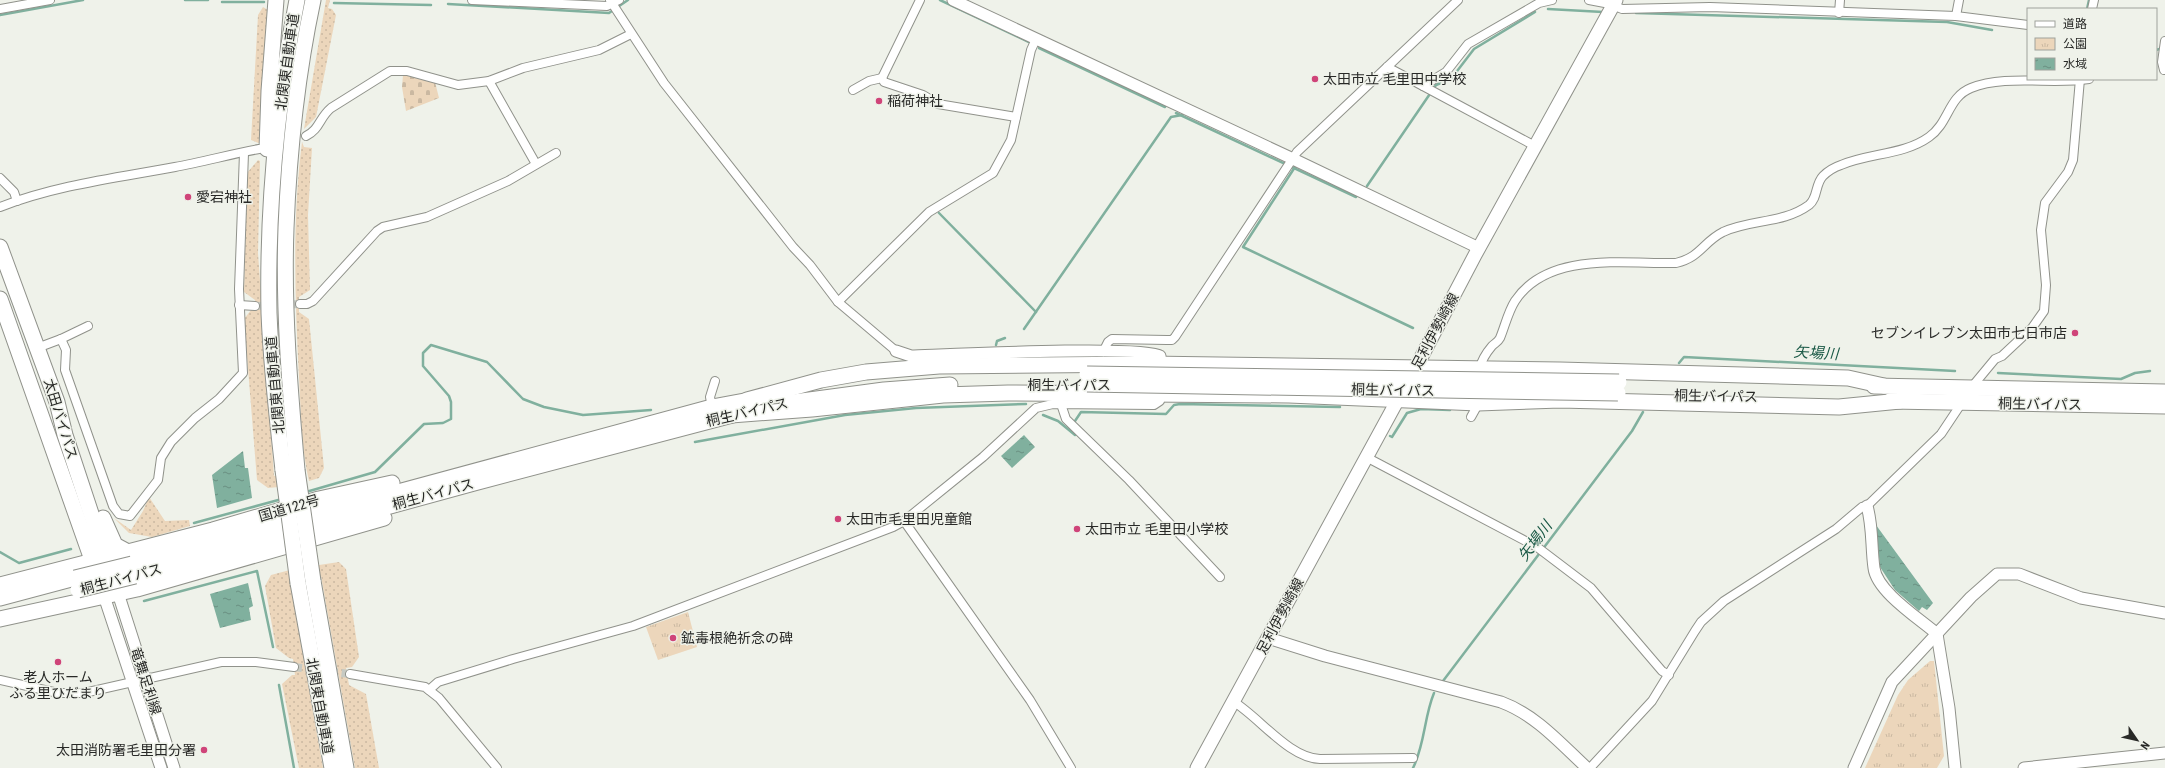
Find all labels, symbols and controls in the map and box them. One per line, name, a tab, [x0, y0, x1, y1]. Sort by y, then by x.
legend	[2027, 8, 2157, 80]
street label: 北関東自動車道	[272, 12, 302, 112]
text: 道路	[2063, 17, 2087, 31]
text: 公園	[2063, 37, 2087, 51]
text: 水域	[2063, 57, 2087, 71]
place label: 太田市立 毛里田中学校	[1323, 71, 1466, 87]
marker: 太田市立 毛里田中学校	[1310, 74, 1320, 84]
place label: 稲荷神社	[887, 93, 943, 109]
marker: 稲荷神社	[874, 96, 884, 106]
place label: 愛宕神社	[196, 189, 252, 205]
marker: 愛宕神社	[183, 192, 193, 202]
street label: 足利伊勢崎線	[1408, 290, 1462, 372]
place label: セブンイレブン太田市七日市店	[1871, 325, 2067, 341]
marker: セブンイレブン太田市七日市店	[2070, 328, 2080, 338]
street label: 北関東自動車道	[263, 335, 287, 435]
water label: 矢場川	[1793, 343, 1841, 363]
street label: 太田バイパス	[41, 377, 81, 461]
street label: 桐生バイパス	[1027, 377, 1111, 393]
street label: 桐生バイパス	[1351, 381, 1435, 399]
street label: 桐生バイパス	[1674, 387, 1758, 405]
street label: 桐生バイパス	[704, 395, 790, 429]
street label: 桐生バイパス	[1998, 395, 2082, 413]
street label: 桐生バイパス	[390, 475, 476, 513]
street label: 国道122号	[257, 492, 321, 524]
place label: 太田市毛里田児童館	[846, 511, 972, 527]
marker: 太田市毛里田児童館	[833, 514, 843, 524]
water label: 矢場川	[1514, 516, 1557, 564]
place label: 太田市立 毛里田小学校	[1085, 521, 1228, 537]
marker: 太田市立 毛里田小学校	[1072, 524, 1082, 534]
street label: 桐生バイパス	[78, 560, 164, 598]
street label: 足利伊勢崎線	[1253, 575, 1307, 657]
place label: 鉱毒根絶祈念の碑	[681, 630, 793, 646]
marker: 鉱毒根絶祈念の碑	[668, 633, 678, 643]
street label: 竜舞足利線	[128, 645, 164, 717]
street label: 北関東自動車道	[304, 656, 336, 756]
marker: 老人ホーム ふる里ひだまり	[53, 657, 63, 667]
place label: 老人ホーム ふる里ひだまり	[9, 669, 107, 701]
north arrow	[2117, 720, 2157, 760]
text: N	[2137, 739, 2152, 752]
place label: 太田消防署毛里田分署	[56, 742, 196, 758]
marker: 太田消防署毛里田分署	[199, 745, 209, 755]

